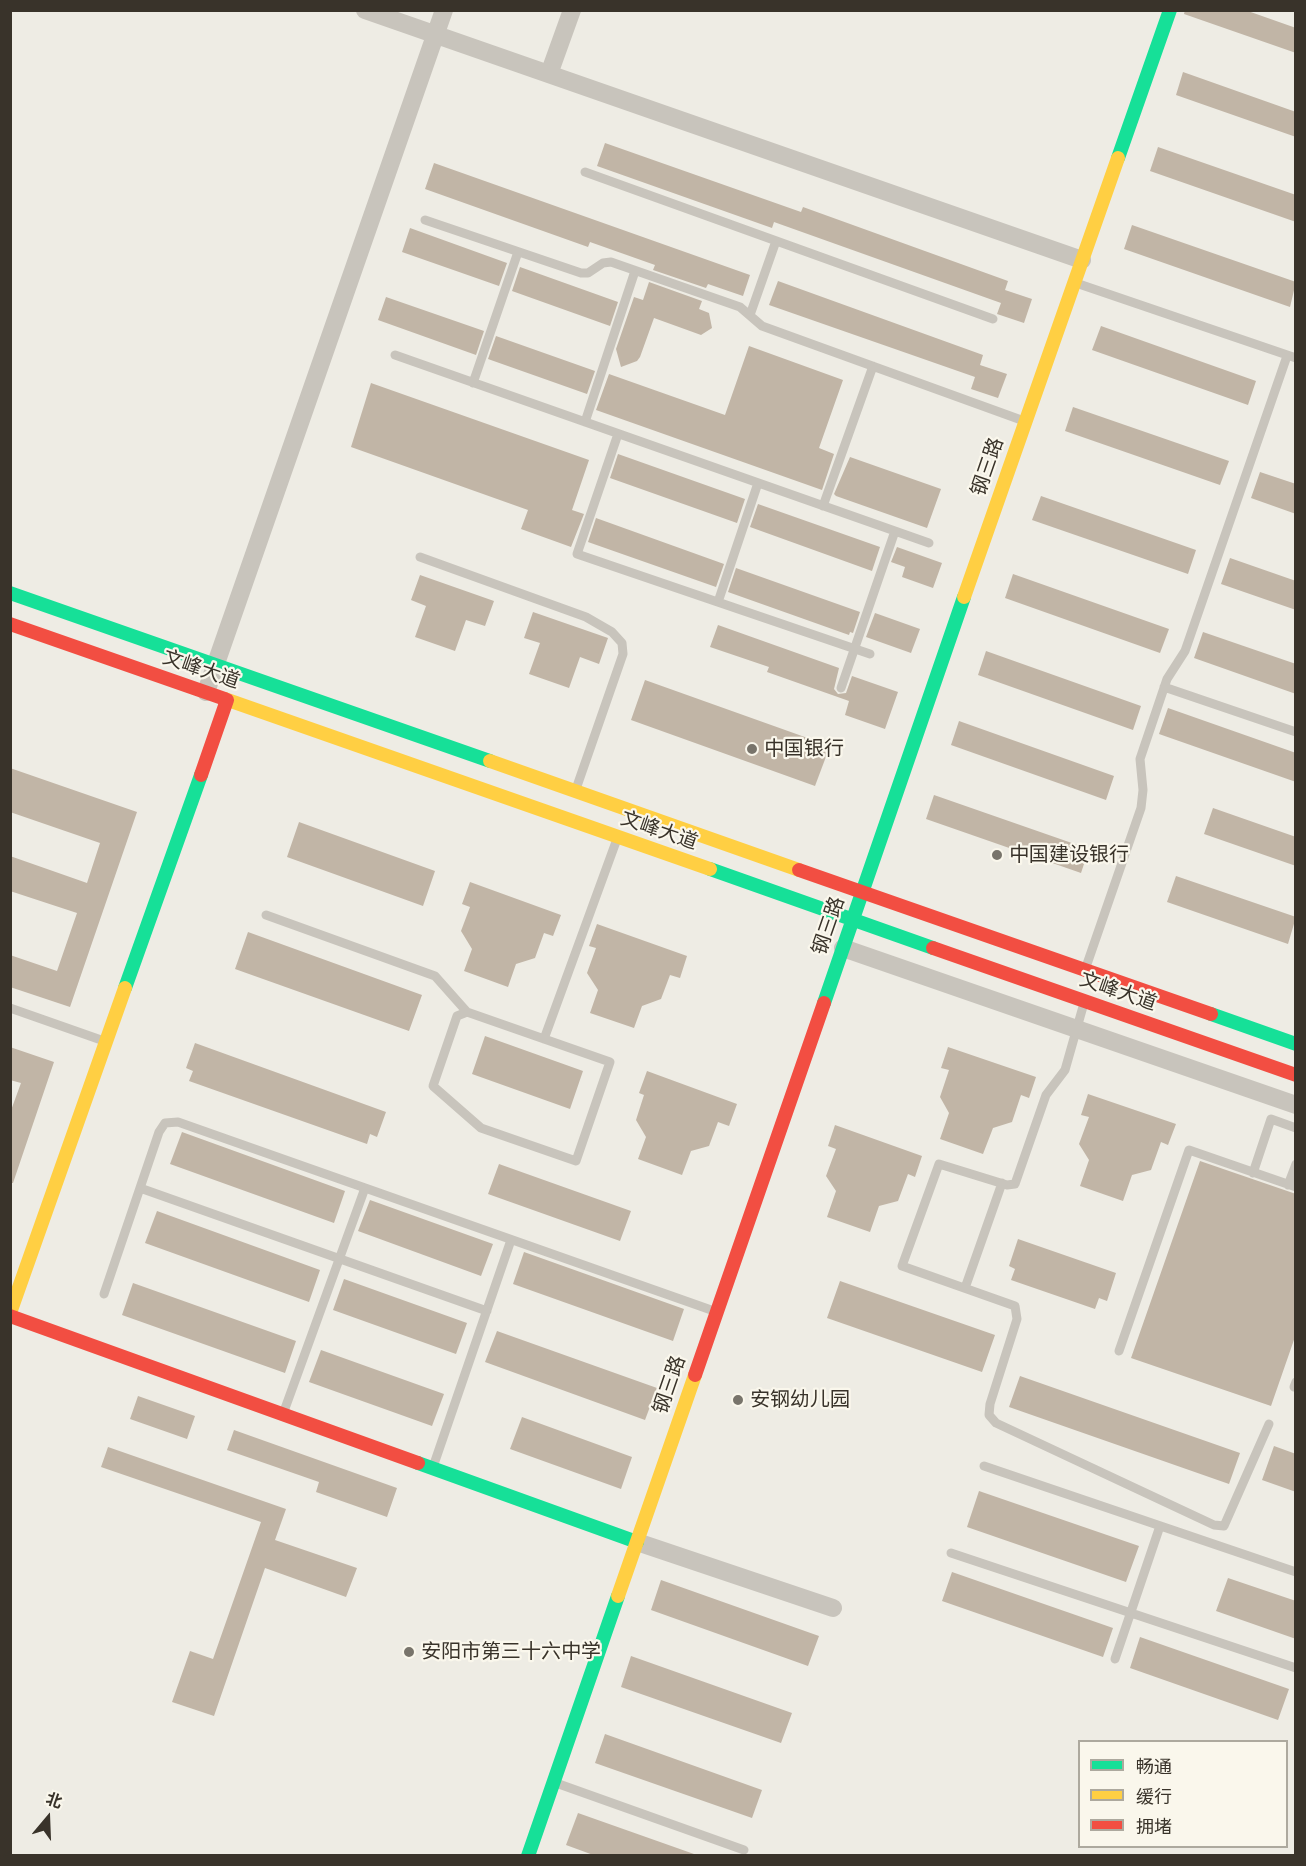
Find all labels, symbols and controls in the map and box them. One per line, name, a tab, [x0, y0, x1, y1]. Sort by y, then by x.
street label: 钢三路	[967, 435, 1009, 499]
street label: 文峰大道	[159, 646, 243, 694]
place label: 中国银行	[764, 737, 844, 761]
marker: 中国银行	[745, 742, 759, 756]
street label: 文峰大道	[617, 807, 701, 855]
place label: 中国建设银行	[1009, 843, 1129, 867]
marker: 中国建设银行	[990, 848, 1004, 862]
street label: 钢三路	[808, 894, 850, 958]
street label: 文峰大道	[1076, 968, 1160, 1016]
street label: 钢三路	[649, 1353, 691, 1417]
place label: 安钢幼儿园	[750, 1388, 850, 1412]
marker: 安钢幼儿园	[731, 1393, 745, 1407]
place label: 安阳市第三十六中学	[421, 1640, 601, 1664]
marker: 安阳市第三十六中学	[402, 1645, 416, 1659]
legend	[1078, 1740, 1288, 1848]
text: 畅通	[1136, 1757, 1172, 1777]
text: 缓行	[1136, 1787, 1172, 1807]
north arrow	[18, 1788, 78, 1848]
text: 北	[44, 1790, 64, 1811]
text: 拥堵	[1136, 1817, 1172, 1837]

